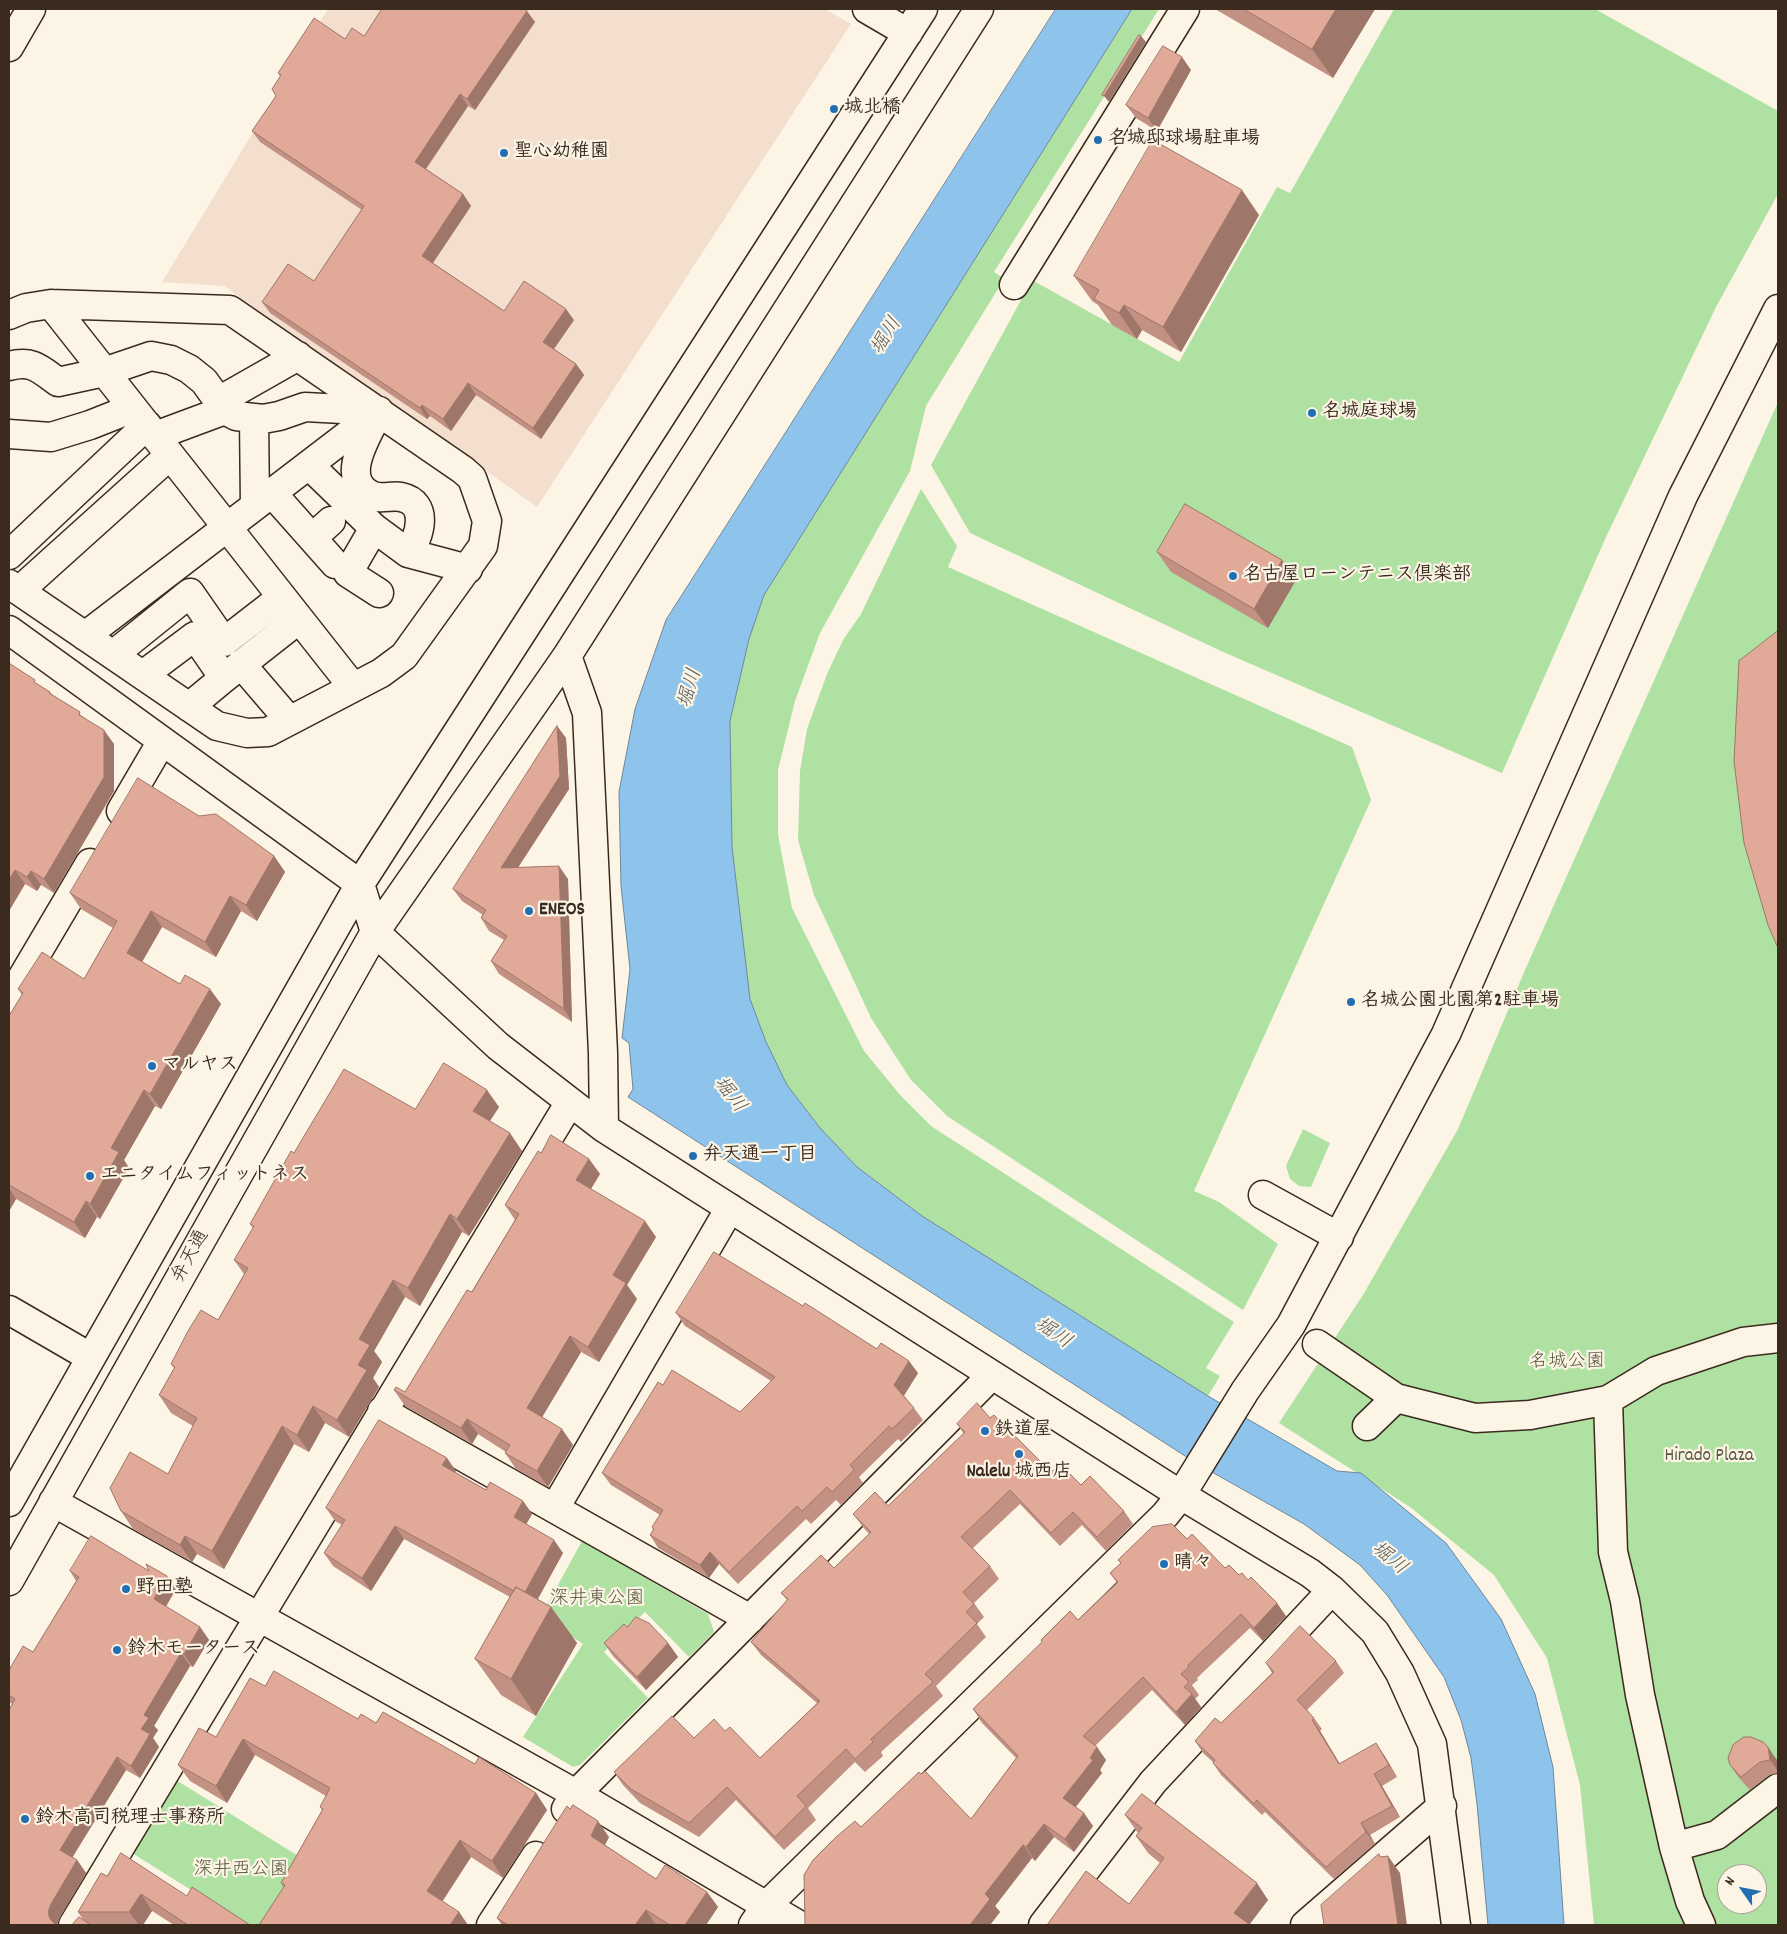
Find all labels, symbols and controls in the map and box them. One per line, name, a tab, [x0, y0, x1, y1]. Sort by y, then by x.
place label: 城北橋	[844, 98, 901, 120]
marker: 城北橋	[828, 103, 840, 115]
place label: 名城邸球場駐車場	[1108, 129, 1260, 151]
marker: 名城邸球場駐車場	[1092, 134, 1104, 146]
place label: 聖心幼稚園	[514, 142, 609, 164]
marker: 聖心幼稚園	[498, 147, 510, 159]
water label: 堀川	[867, 314, 909, 360]
place label: 名城庭球場	[1322, 402, 1417, 424]
marker: 名城庭球場	[1306, 407, 1318, 419]
place label: 名古屋ローンテニス倶楽部	[1243, 565, 1471, 587]
marker: 名古屋ローンテニス倶楽部	[1227, 570, 1239, 582]
water label: 堀川	[675, 666, 709, 712]
place label: ENEOS	[539, 900, 585, 922]
marker: ENEOS	[523, 905, 535, 917]
place label: 名城公園北園第2駐車場	[1361, 991, 1559, 1013]
marker: 名城公園北園第2駐車場	[1345, 996, 1357, 1008]
place label: マルヤス	[162, 1055, 238, 1077]
marker: マルヤス	[146, 1060, 158, 1072]
water label: 堀川	[706, 1073, 750, 1119]
place label: 弁天通一丁目	[703, 1145, 817, 1167]
marker: 弁天通一丁目	[687, 1150, 699, 1162]
place label: エニタイムフィットネス	[100, 1165, 309, 1187]
marker: エニタイムフィットネス	[84, 1170, 96, 1182]
street label: 弁天通	[168, 1227, 216, 1287]
water label: 堀川	[1029, 1314, 1075, 1356]
park label: 名城公園	[1529, 1352, 1605, 1374]
place label: 鉄道屋	[995, 1420, 1052, 1442]
marker: 鉄道屋	[979, 1425, 991, 1437]
park label: Hirado Plaza	[1664, 1446, 1754, 1468]
marker: Nalelu 城西店	[1013, 1448, 1025, 1460]
place label: Nalelu 城西店	[966, 1462, 1072, 1484]
water label: 堀川	[1365, 1538, 1411, 1582]
place label: 晴々	[1174, 1553, 1212, 1575]
marker: 晴々	[1158, 1558, 1170, 1570]
place label: 野田塾	[136, 1578, 193, 1600]
marker: 野田塾	[120, 1583, 132, 1595]
park label: 深井東公園	[550, 1589, 644, 1611]
place label: 鈴木モータース	[127, 1639, 260, 1661]
marker: 鈴木モータース	[111, 1644, 123, 1656]
place label: 鈴木高司税理士事務所	[35, 1808, 225, 1830]
marker: 鈴木高司税理士事務所	[19, 1813, 31, 1825]
park label: 深井西公園	[194, 1860, 288, 1882]
north arrow	[1717, 1864, 1767, 1914]
text: N	[1720, 1873, 1741, 1890]

